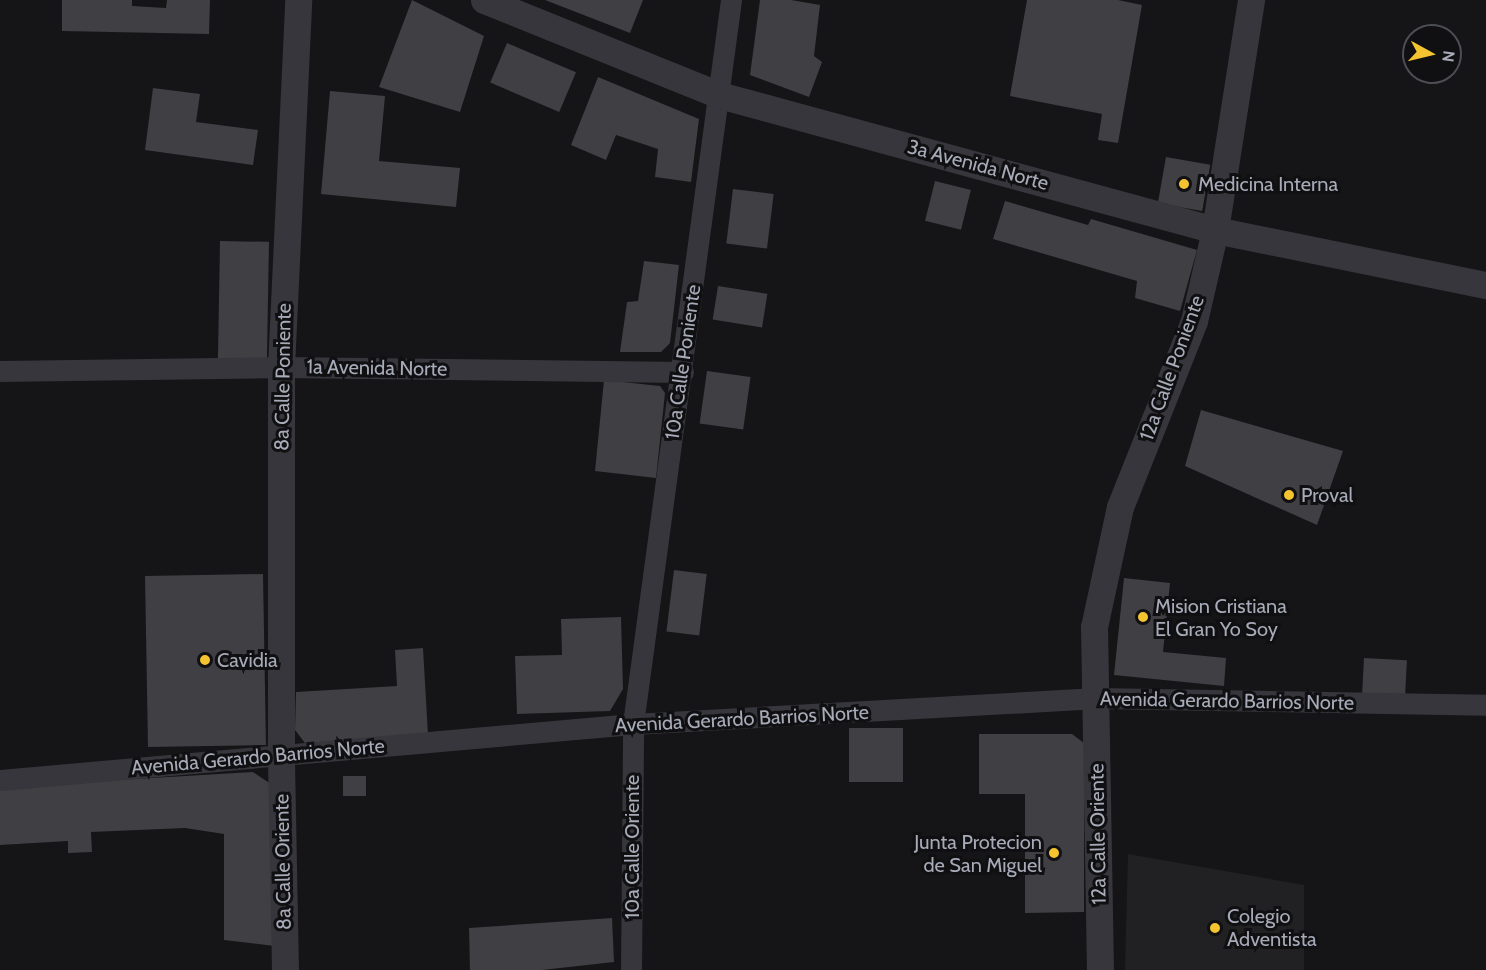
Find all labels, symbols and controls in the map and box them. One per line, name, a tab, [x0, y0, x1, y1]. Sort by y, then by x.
north arrow	[1402, 24, 1462, 84]
text: N	[1438, 49, 1459, 63]
street label: 3a Avenida Norte	[905, 135, 1051, 195]
place label: Medicina Interna	[1198, 172, 1338, 196]
marker: Medicina Interna	[1175, 175, 1193, 193]
street label: 10a Calle Poniente	[660, 283, 706, 441]
street label: 12a Calle Poniente	[1135, 292, 1209, 444]
street label: 8a Calle Poniente	[270, 303, 296, 451]
street label: 1a Avenida Norte	[306, 355, 448, 381]
place label: Proval	[1301, 483, 1353, 507]
marker: Proval	[1282, 488, 1296, 502]
place label: Mision Cristiana El Gran Yo Soy	[1155, 594, 1287, 641]
marker: Mision Cristiana El Gran Yo Soy	[1136, 610, 1150, 624]
place label: Cavidia	[217, 648, 278, 672]
marker: Cavidia	[198, 653, 212, 667]
street label: Avenida Gerardo Barrios Norte	[1100, 687, 1354, 715]
street label: Avenida Gerardo Barrios Norte	[614, 700, 870, 738]
street label: Avenida Gerardo Barrios Norte	[130, 734, 386, 780]
street label: 12a Calle Oriente	[1085, 763, 1111, 905]
street label: 10a Calle Oriente	[620, 775, 644, 919]
street label: 8a Calle Oriente	[270, 794, 296, 930]
place label: Junta Protecion de San Miguel	[914, 830, 1042, 877]
marker: Junta Protecion de San Miguel	[1047, 846, 1061, 860]
place label: Colegio Adventista	[1227, 904, 1317, 951]
marker: Colegio Adventista	[1208, 921, 1222, 935]

